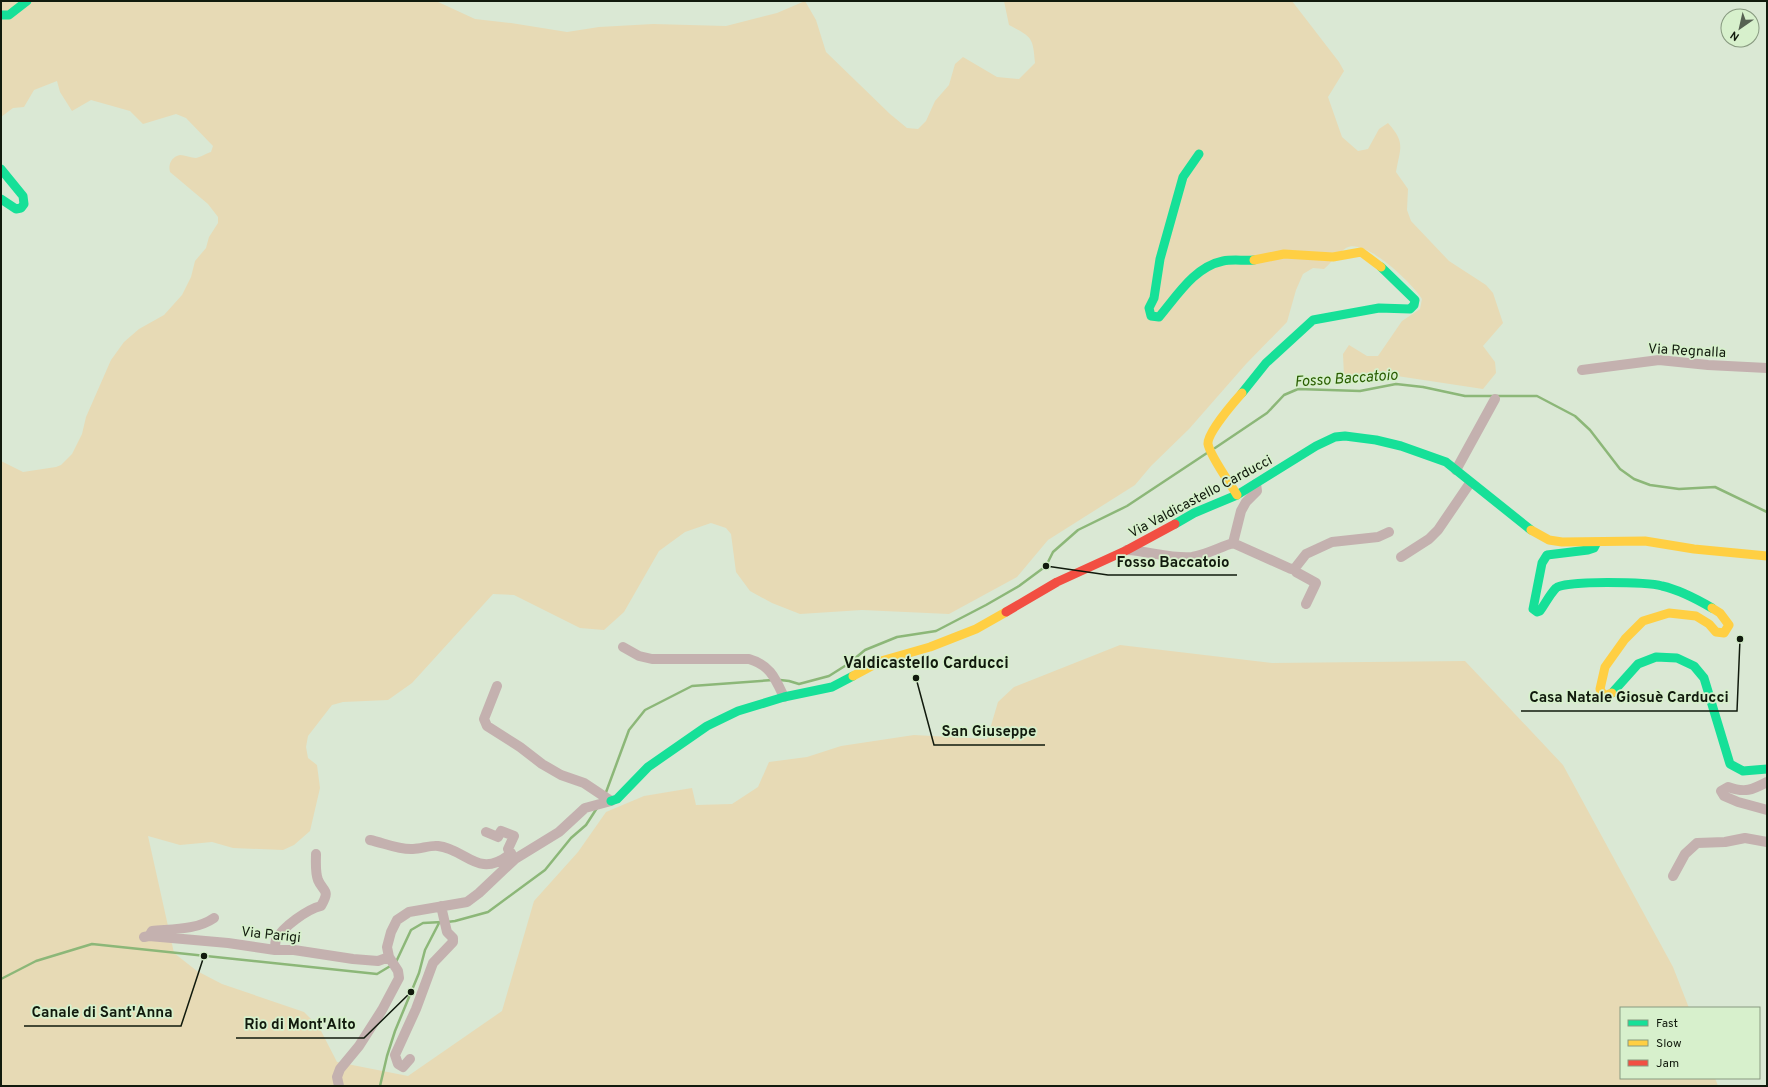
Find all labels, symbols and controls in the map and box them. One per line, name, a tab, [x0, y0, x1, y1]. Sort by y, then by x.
north arrow	[1720, 8, 1760, 48]
text: N	[1728, 27, 1742, 43]
street label: Via Regnalla	[1647, 341, 1726, 362]
water label: Fosso Baccatoio	[1294, 366, 1398, 393]
street label: Via Valdicastello Carducci	[1126, 452, 1275, 542]
callout: Fosso Baccatoio	[1108, 548, 1237, 575]
text: Fosso Baccatoio	[1117, 554, 1229, 573]
district label: Valdicastello Carducci	[843, 654, 1009, 674]
callout: Casa Natale Giosuè Carducci	[1521, 684, 1737, 711]
text: Casa Natale Giosuè Carducci	[1529, 689, 1729, 708]
callout: San Giuseppe	[934, 718, 1045, 745]
text: San Giuseppe	[942, 723, 1036, 742]
street label: Via Parigi	[240, 924, 301, 947]
callout: Canale di Sant'Anna	[24, 999, 181, 1026]
text: Canale di Sant'Anna	[31, 1004, 173, 1023]
legend	[1620, 1007, 1760, 1079]
callout: Rio di Mont'Alto	[236, 1011, 364, 1038]
text: Rio di Mont'Alto	[244, 1016, 356, 1035]
text: Fast	[1656, 1016, 1678, 1032]
text: Slow	[1656, 1036, 1682, 1052]
text: Jam	[1656, 1056, 1679, 1072]

